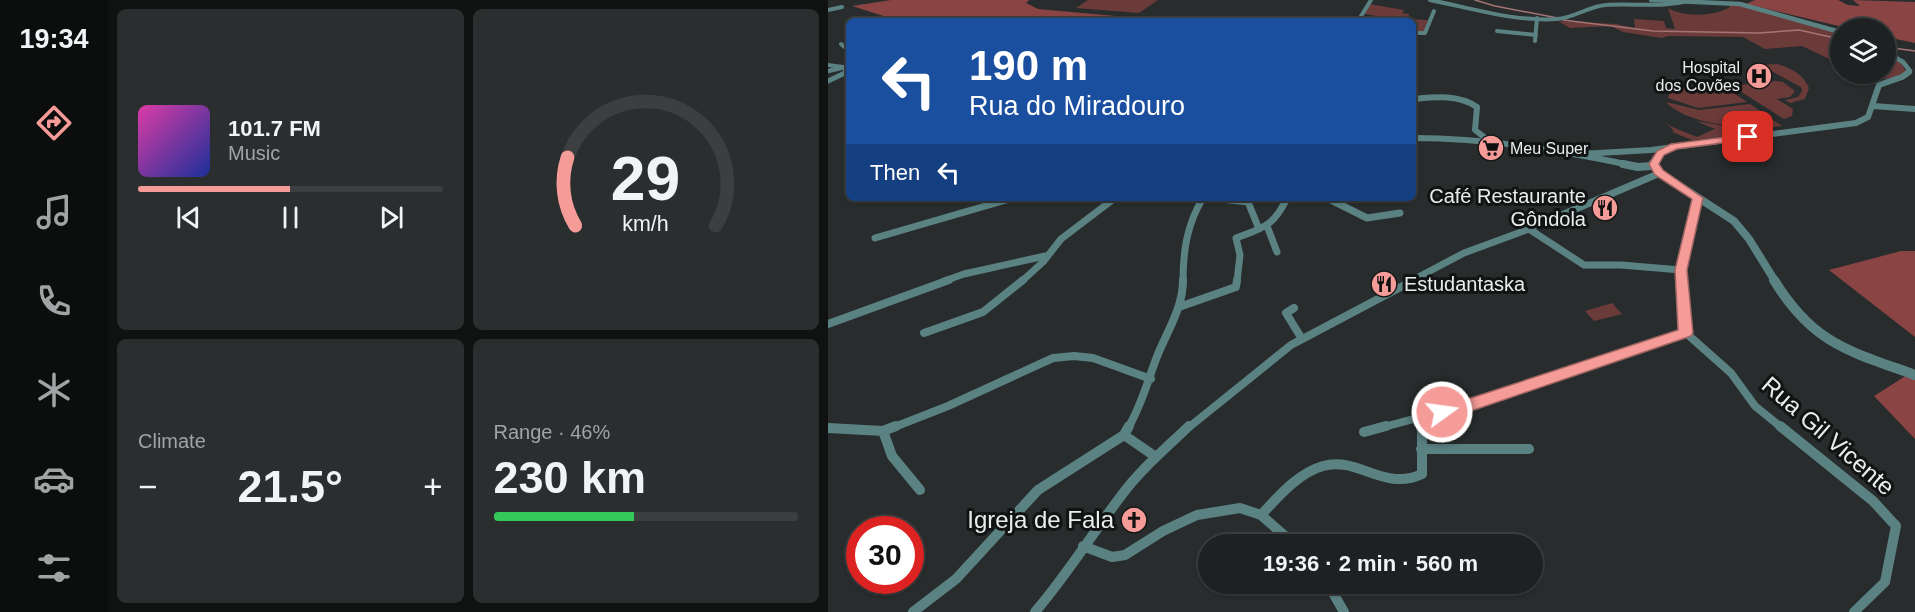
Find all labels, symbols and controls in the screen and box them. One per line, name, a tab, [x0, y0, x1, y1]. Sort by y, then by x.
map controls	[1830, 18, 1896, 84]
button: layers	[1830, 18, 1896, 84]
text: 19:34	[19, 24, 89, 54]
icon: left	[870, 42, 948, 120]
text: 190 m	[969, 42, 1088, 89]
place label: Hospital dos Covões	[1656, 59, 1740, 94]
hospital icon: Hospital dos Covões	[1744, 61, 1774, 91]
text: Rua do Miradouro	[969, 91, 1185, 121]
icon: directions	[33, 102, 75, 144]
pin	[1722, 111, 1773, 162]
text: 101.7 FM	[228, 116, 321, 141]
icon: arrive	[1731, 120, 1764, 153]
supermarket icon: Meu Super	[1476, 133, 1506, 163]
place label: Meu Super	[1510, 140, 1589, 157]
text: Music	[228, 142, 280, 164]
text: 29	[611, 145, 680, 214]
icon: left	[932, 156, 965, 189]
text: Then	[870, 160, 920, 185]
place label: Café Restaurante Gôndola	[1429, 185, 1587, 230]
icon: music	[33, 191, 75, 233]
restaurant icon: Café Restaurante Gôndola	[1590, 193, 1620, 223]
icon: previous	[172, 201, 205, 234]
icon: pause	[274, 201, 307, 234]
icon: next	[375, 201, 408, 234]
text: km/h	[623, 213, 669, 237]
restaurant icon: Estudantaska	[1369, 269, 1399, 299]
place label: Estudantaska	[1404, 273, 1526, 295]
icon: phone	[33, 280, 75, 322]
icon: climate	[33, 369, 75, 411]
street label: Rua Gil Vicente	[1757, 371, 1900, 500]
position arrow	[1410, 380, 1474, 444]
text: Range · 46%	[494, 421, 610, 443]
text: Climate	[138, 430, 206, 452]
text: 230 km	[494, 452, 646, 503]
icon: car	[33, 458, 75, 500]
text: 21.5°	[237, 461, 343, 512]
text: −	[138, 468, 157, 505]
text: +	[423, 468, 443, 505]
church icon: Igreja de Fala	[1119, 505, 1149, 535]
place label: Igreja de Fala	[967, 506, 1115, 533]
speed limit sign: 30	[846, 516, 924, 594]
icon: filters	[33, 547, 75, 589]
text: 19:36 · 2 min · 560 m	[1263, 551, 1478, 576]

